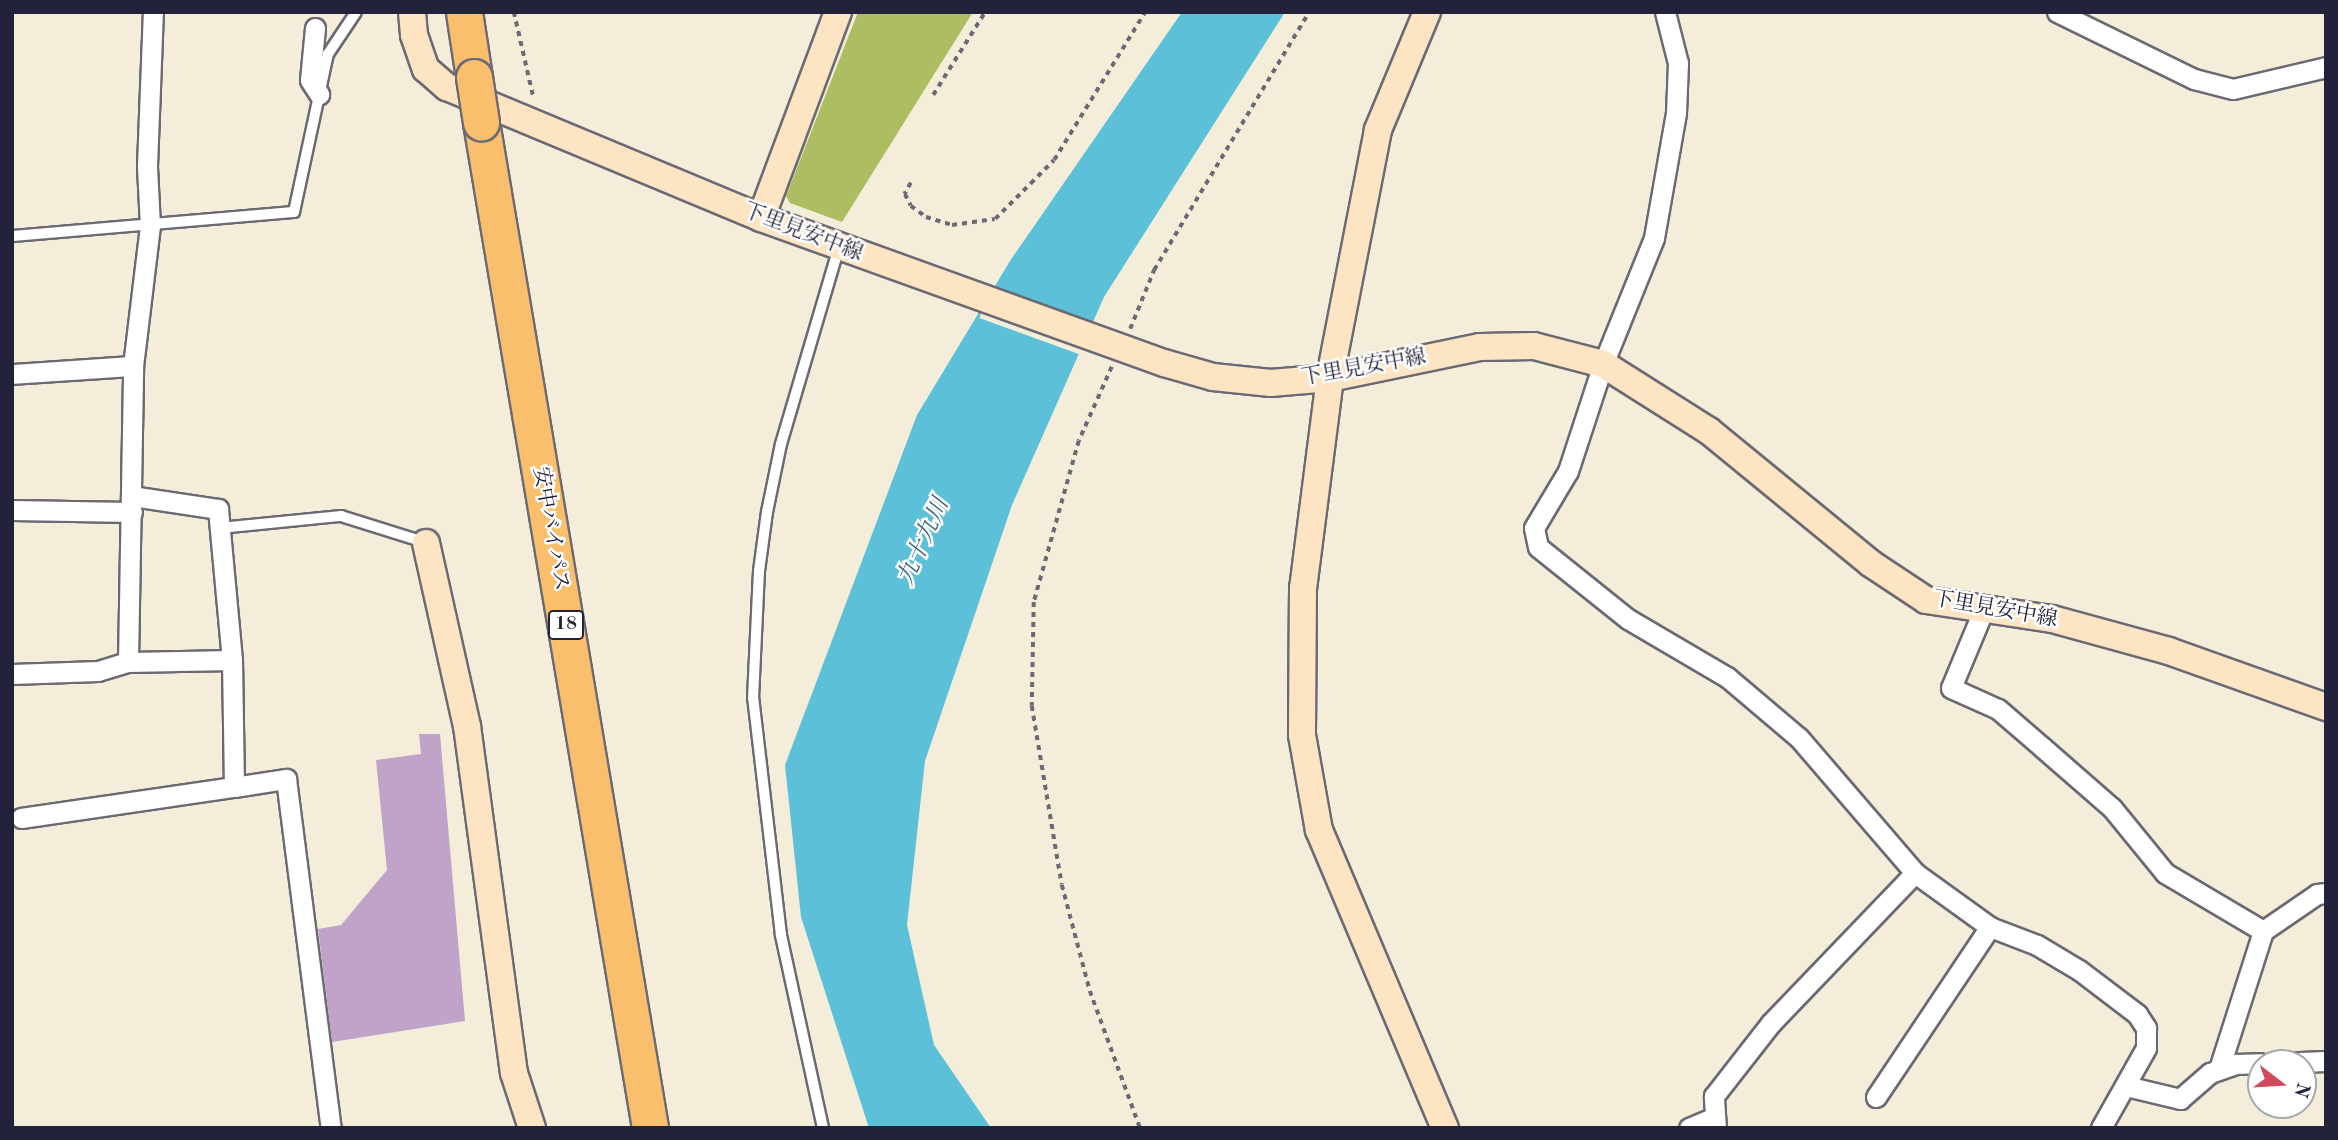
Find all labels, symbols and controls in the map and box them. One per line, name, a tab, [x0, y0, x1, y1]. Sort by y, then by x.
street label: 下里見安中線	[740, 199, 866, 267]
street label: 下里見安中線	[1300, 345, 1428, 391]
street label: 安中バイパス	[527, 465, 573, 593]
water label: 九十九川	[893, 494, 955, 590]
street label: 下里見安中線	[1931, 587, 2059, 633]
road number: 18	[547, 610, 585, 640]
north arrow	[2247, 1049, 2317, 1119]
text: N	[2289, 1080, 2312, 1099]

